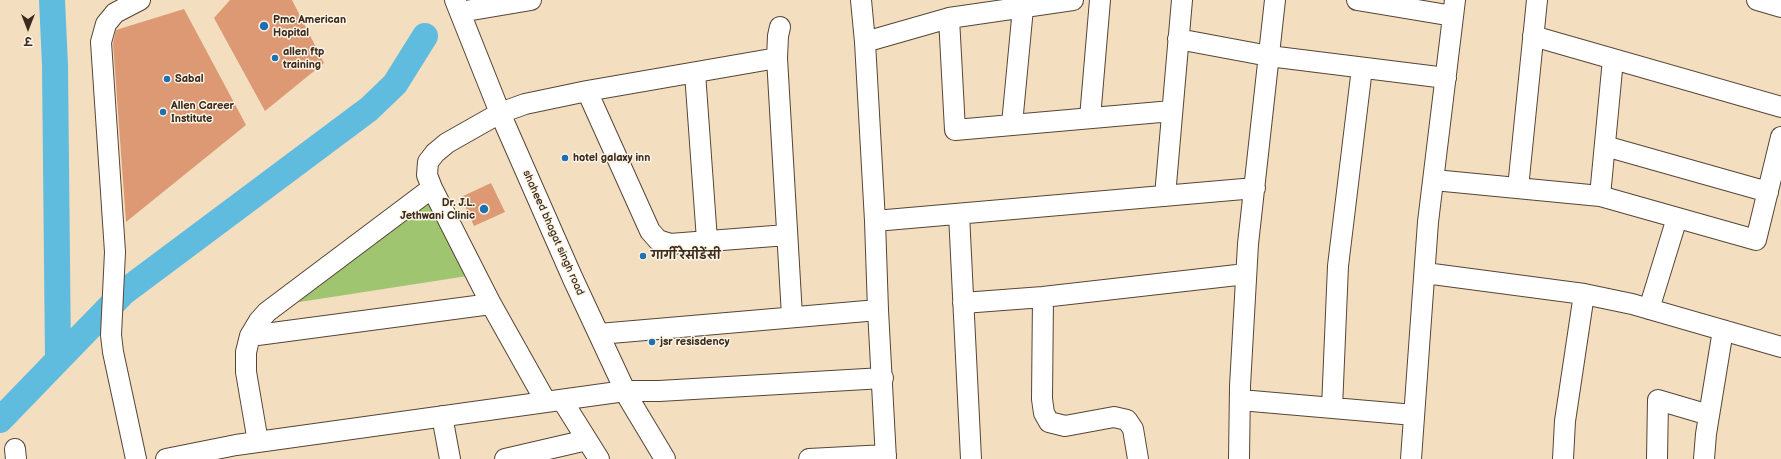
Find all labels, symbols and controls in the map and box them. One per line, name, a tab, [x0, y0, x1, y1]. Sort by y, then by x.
north arrow	[8, 8, 48, 48]
place label: Pmc American Hopital	[273, 13, 346, 39]
marker: Pmc American Hopital	[258, 20, 270, 32]
text: उ	[24, 34, 32, 47]
place label: allen ftp training	[283, 45, 324, 71]
marker: allen ftp training	[270, 53, 280, 63]
place label: Sabal	[175, 72, 204, 86]
marker: Sabal	[162, 74, 172, 84]
place label: Allen Career Institute	[171, 99, 234, 125]
marker: Allen Career Institute	[158, 107, 168, 117]
place label: hotel galaxy inn	[573, 151, 650, 165]
marker: hotel galaxy inn	[560, 153, 570, 163]
street label: shaheed bhagat singh road	[519, 168, 587, 298]
place label: Dr. J.L. Jethwani Clinic	[400, 196, 475, 222]
marker: Dr. J.L. Jethwani Clinic	[478, 203, 490, 215]
place label: गार्गी रेसीडेंसी	[651, 249, 721, 263]
marker: गार्गी रेसीडेंसी	[638, 251, 648, 261]
place label: jsr resisdency	[660, 335, 730, 349]
marker: jsr resisdency	[647, 337, 657, 347]

